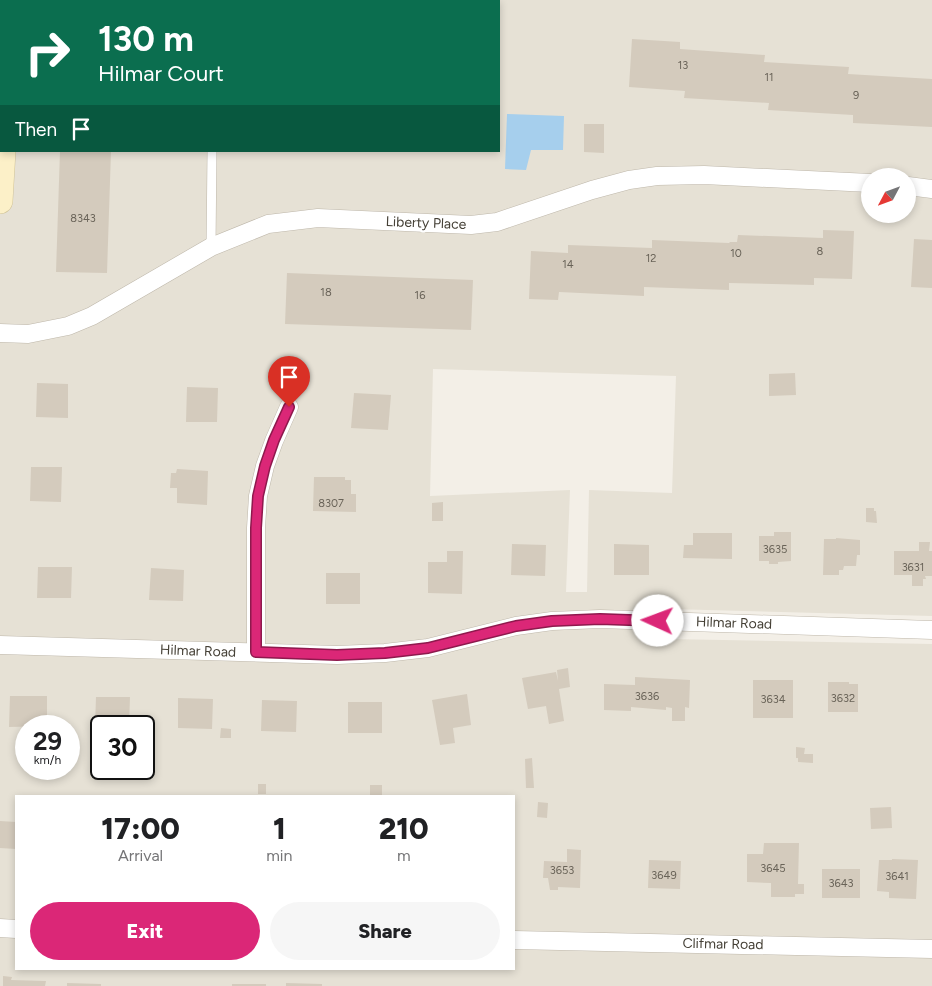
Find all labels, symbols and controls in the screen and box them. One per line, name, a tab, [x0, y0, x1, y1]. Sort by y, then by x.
text: 130 m	[98, 18, 194, 60]
icon: right	[15, 20, 80, 85]
house number: 13	[678, 59, 688, 72]
text: Hilmar Court	[98, 60, 224, 87]
house number: 11	[764, 71, 774, 84]
house number: 9	[853, 89, 859, 102]
icon: arrive	[67, 115, 95, 143]
text: Then	[15, 118, 57, 141]
north arrow	[861, 168, 916, 222]
map controls	[861, 168, 916, 223]
house number: 8343	[70, 212, 96, 225]
street label: Liberty Place	[385, 213, 467, 233]
house number: 8	[817, 245, 824, 258]
house number: 10	[730, 247, 742, 260]
house number: 12	[646, 252, 656, 265]
house number: 14	[562, 258, 574, 271]
house number: 18	[320, 286, 332, 299]
house number: 16	[415, 289, 425, 302]
pin	[268, 356, 310, 407]
icon: arrive	[275, 363, 303, 391]
house number: 8307	[318, 497, 344, 510]
house number: 3635	[763, 543, 787, 556]
house number: 3631	[902, 561, 924, 574]
position arrow	[631, 594, 683, 646]
street label: Hilmar Road	[696, 613, 772, 633]
street label: Hilmar Road	[160, 641, 236, 661]
house number: 3636	[635, 690, 659, 703]
house number: 3632	[831, 692, 855, 705]
house number: 3634	[760, 693, 786, 706]
speed limit sign: 30	[90, 715, 155, 780]
text: 29	[33, 726, 62, 756]
text: km/h	[34, 753, 61, 767]
text: 17:00	[101, 810, 180, 847]
text: 1	[273, 810, 286, 847]
text: 210	[379, 810, 429, 847]
text: Arrival	[118, 846, 163, 865]
text: min	[266, 846, 292, 865]
text: m	[397, 846, 411, 865]
house number: 3645	[760, 862, 786, 875]
house number: 3653	[550, 864, 574, 877]
house number: 3649	[651, 869, 677, 882]
house number: 3641	[885, 870, 909, 883]
house number: 3643	[828, 877, 854, 890]
button: Exit	[30, 902, 260, 960]
button: Share	[270, 902, 500, 960]
street label: Clifmar Road	[682, 935, 764, 953]

